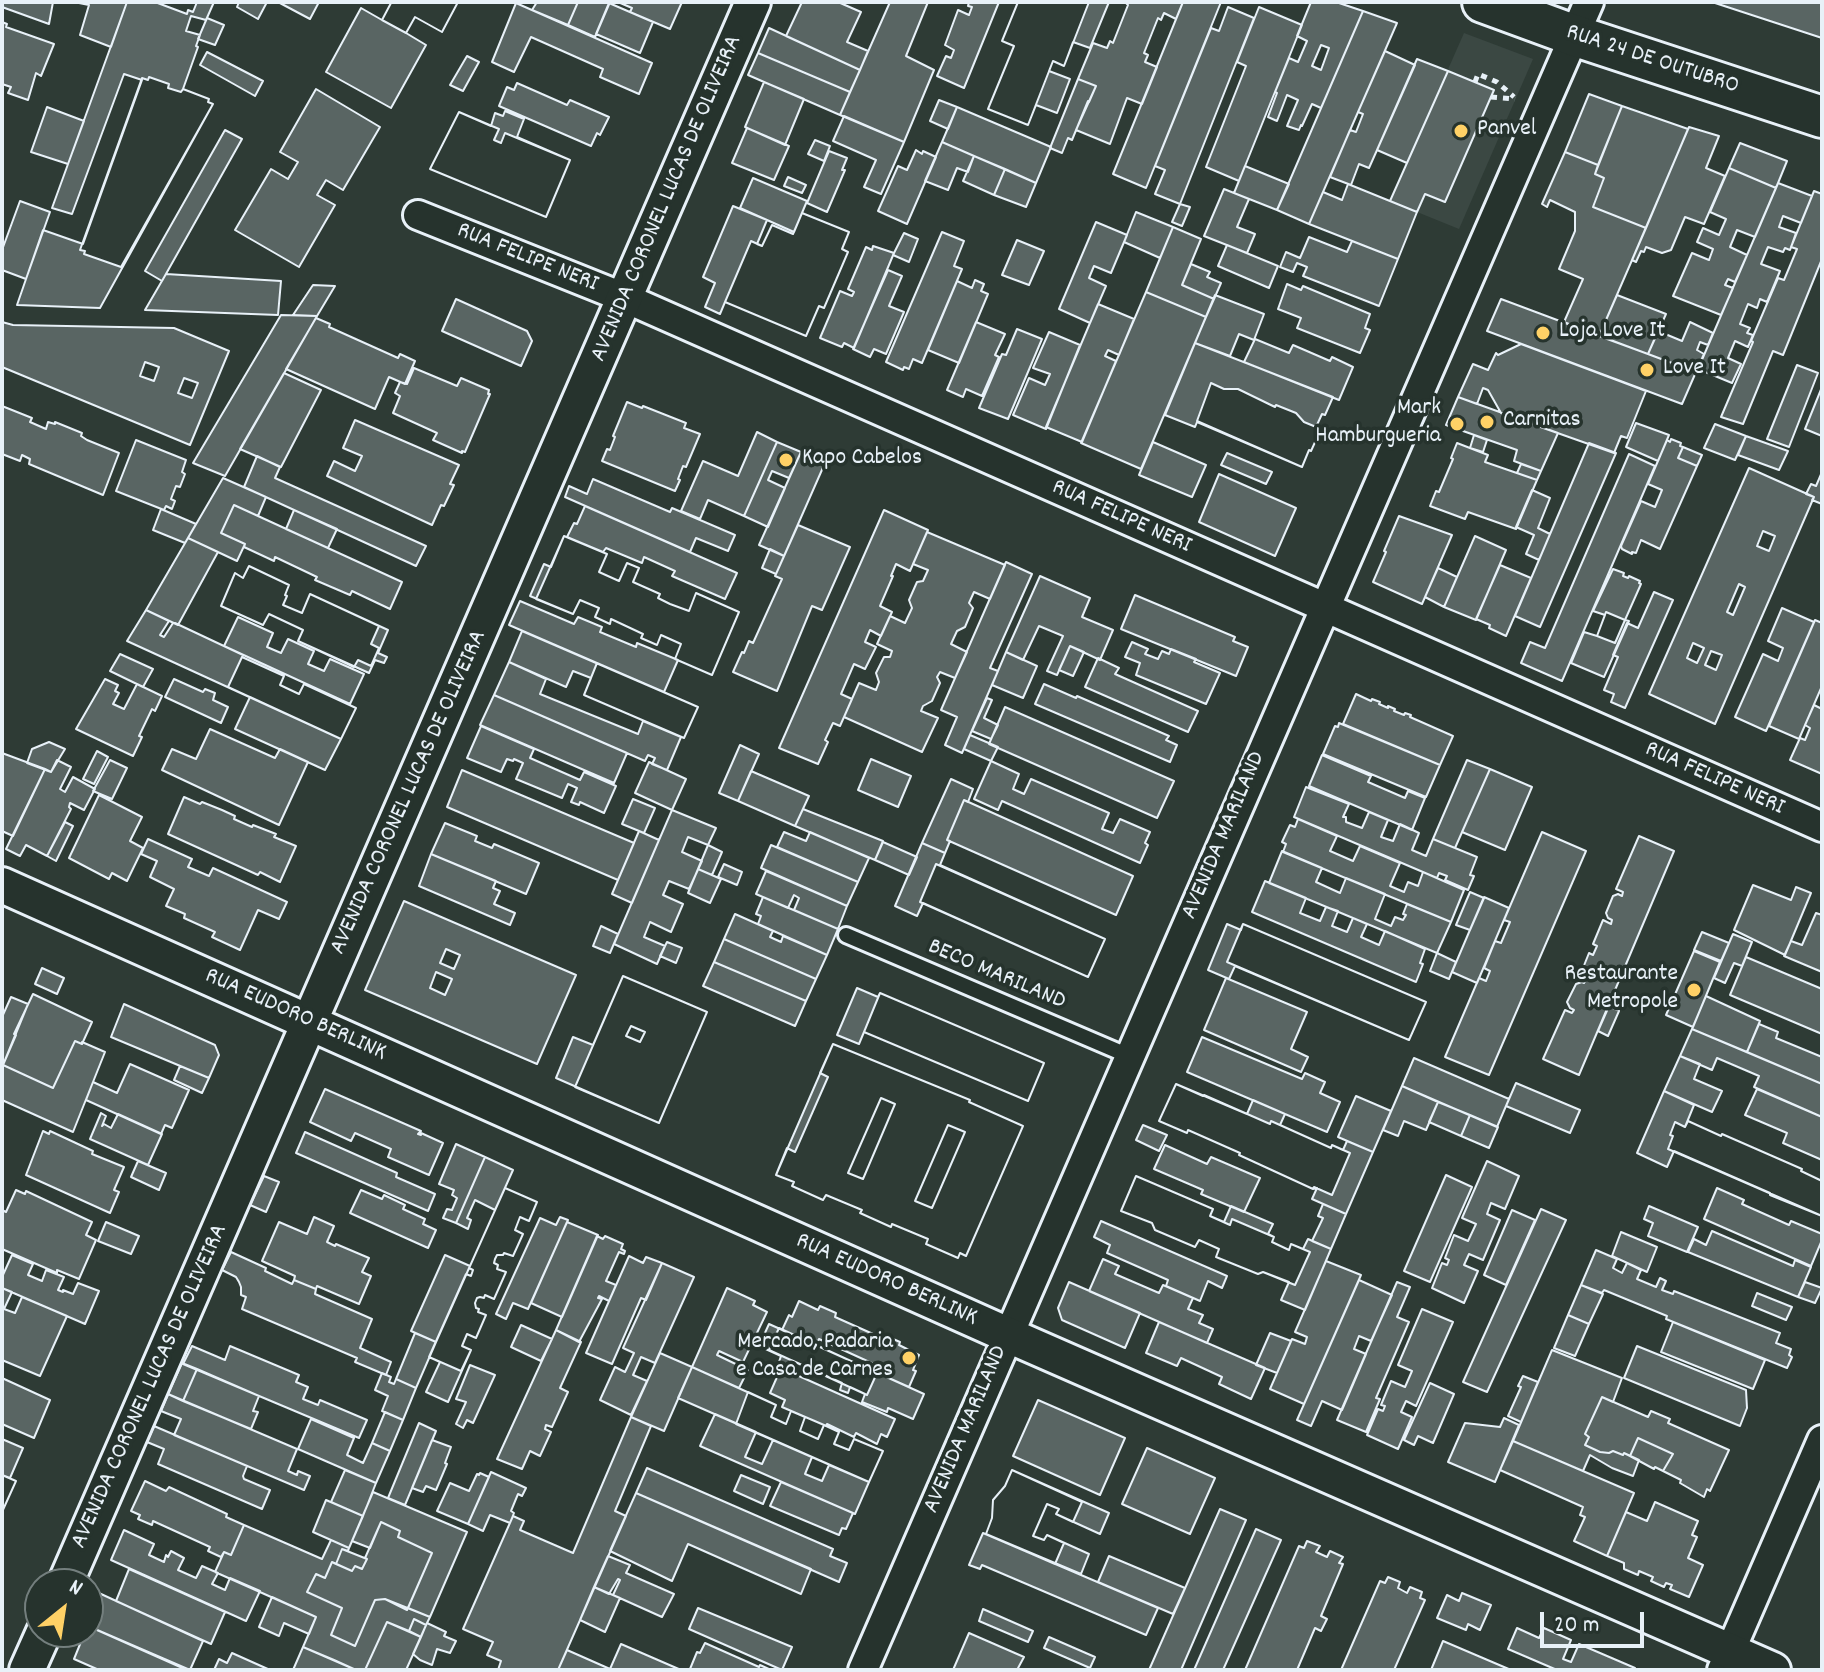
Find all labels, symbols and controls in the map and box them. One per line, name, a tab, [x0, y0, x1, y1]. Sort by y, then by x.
street label: RUA 24 DE OUTUBRO	[1562, 20, 1742, 102]
street label: AVENIDA CORONEL LUCAS DE OLIVEIRA	[586, 31, 750, 367]
place label: Panvel	[1477, 117, 1537, 145]
marker: Panvel	[1452, 122, 1470, 140]
street label: RUA FELIPE NERI	[452, 218, 602, 300]
place label: Loja Love It	[1559, 319, 1665, 347]
marker: Loja Love It	[1534, 324, 1552, 342]
place label: Love It	[1663, 356, 1726, 384]
marker: Love It	[1638, 361, 1656, 379]
place label: Mark Hamburgueria	[1315, 396, 1441, 452]
place label: Carnitas	[1503, 408, 1581, 436]
marker: Carnitas	[1478, 413, 1496, 431]
marker: Mark Hamburgueria	[1448, 415, 1466, 433]
place label: Kapo Cabelos	[802, 446, 922, 474]
marker: Kapo Cabelos	[777, 451, 795, 469]
street label: RUA FELIPE NERI	[1047, 474, 1195, 562]
street label: AVENIDA CORONEL LUCAS DE OLIVEIRA	[325, 626, 495, 960]
street label: RUA FELIPE NERI	[1640, 736, 1788, 824]
street label: AVENIDA MARILAND	[1177, 748, 1273, 924]
street label: BECO MARILAND	[923, 934, 1069, 1018]
place label: Restaurante Metropole	[1565, 962, 1678, 1018]
street label: RUA EUDORO BERLINK	[200, 963, 390, 1069]
marker: Restaurante Metropole	[1685, 981, 1703, 999]
street label: AVENIDA CORONEL LUCAS DE OLIVEIRA	[66, 1220, 236, 1554]
street label: RUA EUDORO BERLINK	[791, 1228, 981, 1334]
place label: Mercado, Padaria e Casa de Carnes	[736, 1330, 893, 1386]
street label: AVENIDA MARILAND	[919, 1342, 1015, 1518]
marker: Mercado, Padaria e Casa de Carnes	[900, 1349, 918, 1367]
north arrow	[24, 1568, 104, 1648]
text: N	[63, 1572, 88, 1605]
scale bar	[1544, 1596, 1648, 1646]
text: 20 m	[1554, 1609, 1600, 1643]

